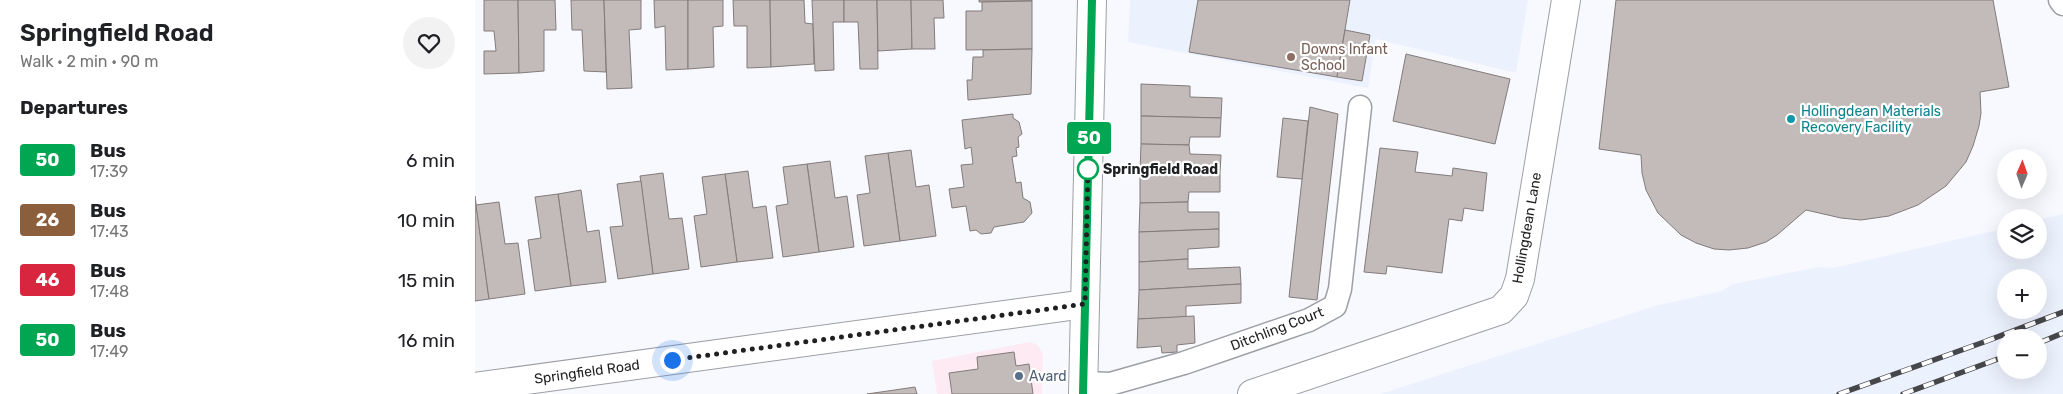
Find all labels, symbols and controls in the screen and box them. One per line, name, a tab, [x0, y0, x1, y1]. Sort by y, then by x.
button: heart	[403, 17, 455, 69]
text: Springfield Road	[20, 19, 214, 47]
place label: Downs Infant School	[1301, 41, 1388, 74]
marker: Downs Infant School	[1285, 51, 1297, 63]
text: Walk · 2 min · 90 m	[20, 52, 158, 71]
text: Departures	[20, 96, 128, 119]
place label: Hollingdean Materials Recovery Facility	[1801, 103, 1941, 136]
marker: Hollingdean Materials Recovery Facility	[1785, 113, 1797, 125]
line badge: 50	[1067, 122, 1111, 154]
text: 50	[1077, 127, 1101, 149]
text: Bus	[90, 139, 126, 162]
text: 50	[36, 149, 59, 171]
text: 6 min	[406, 149, 455, 172]
north arrow	[1997, 149, 2047, 199]
map controls	[1997, 149, 2047, 379]
marker: Springfield Road	[1077, 158, 1099, 180]
place label: Springfield Road	[1103, 161, 1218, 178]
text: 17:39	[90, 162, 128, 181]
street label: Hollingdean Lane	[1509, 171, 1545, 285]
text: Bus	[90, 199, 126, 222]
text: 26	[36, 209, 59, 231]
text: 10 min	[397, 209, 455, 232]
button: layers	[1997, 209, 2047, 259]
text: 17:43	[90, 222, 129, 241]
text: Bus	[90, 259, 126, 282]
text: 46	[35, 269, 60, 291]
text: 15 min	[398, 269, 455, 292]
button: +	[1997, 269, 2047, 319]
text: 17:48	[90, 282, 129, 301]
street label: Ditchling Court	[1228, 303, 1326, 355]
text: Bus	[90, 319, 126, 342]
text: 50	[36, 329, 59, 351]
text: 16 min	[398, 329, 455, 352]
button: −	[1997, 329, 2047, 379]
text: 17:49	[90, 342, 128, 361]
your location	[660, 348, 685, 373]
street label: Springfield Road	[533, 356, 641, 388]
place label: Avard	[1029, 368, 1067, 385]
marker: Avard	[1013, 370, 1025, 382]

